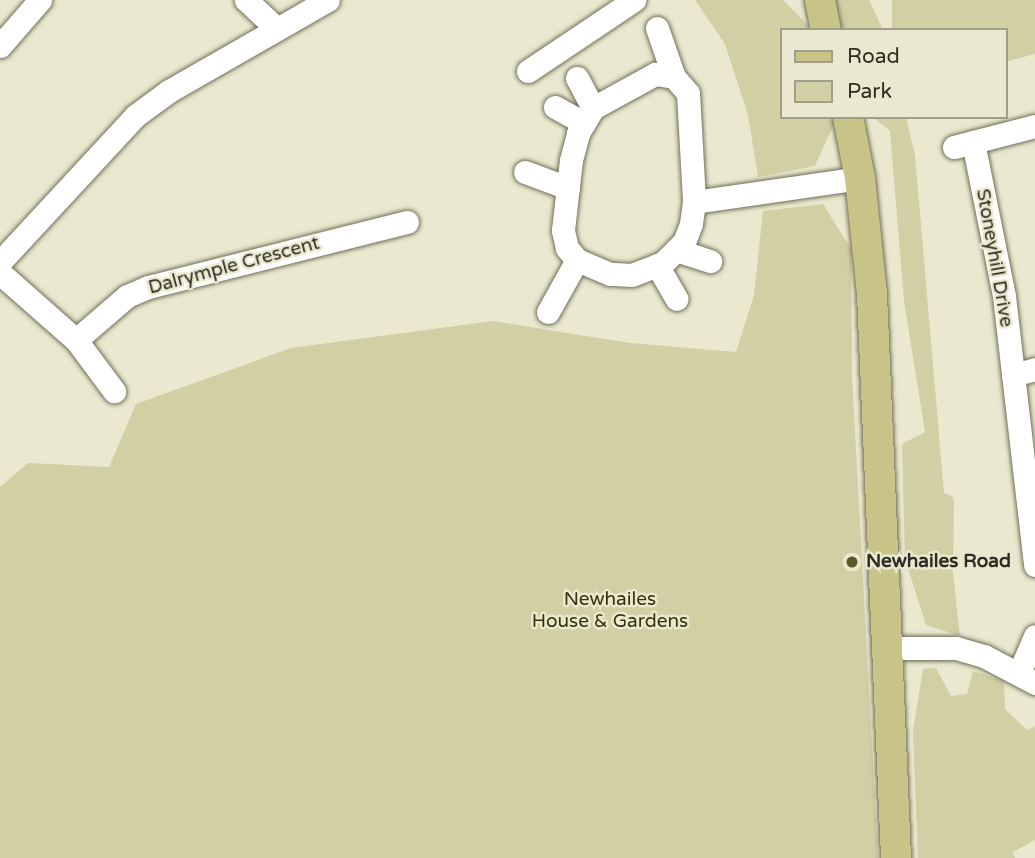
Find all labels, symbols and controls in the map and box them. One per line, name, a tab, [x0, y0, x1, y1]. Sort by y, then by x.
legend	[780, 28, 1007, 119]
text: Road	[847, 44, 900, 69]
text: Park	[847, 79, 892, 104]
street label: Stoneyhill Drive	[971, 187, 1017, 329]
street label: Dalrymple Crescent	[146, 232, 322, 300]
place label: Newhailes Road	[866, 551, 1011, 573]
marker: Newhailes Road	[844, 554, 860, 570]
park label: Newhailes House & Gardens	[532, 589, 688, 633]

